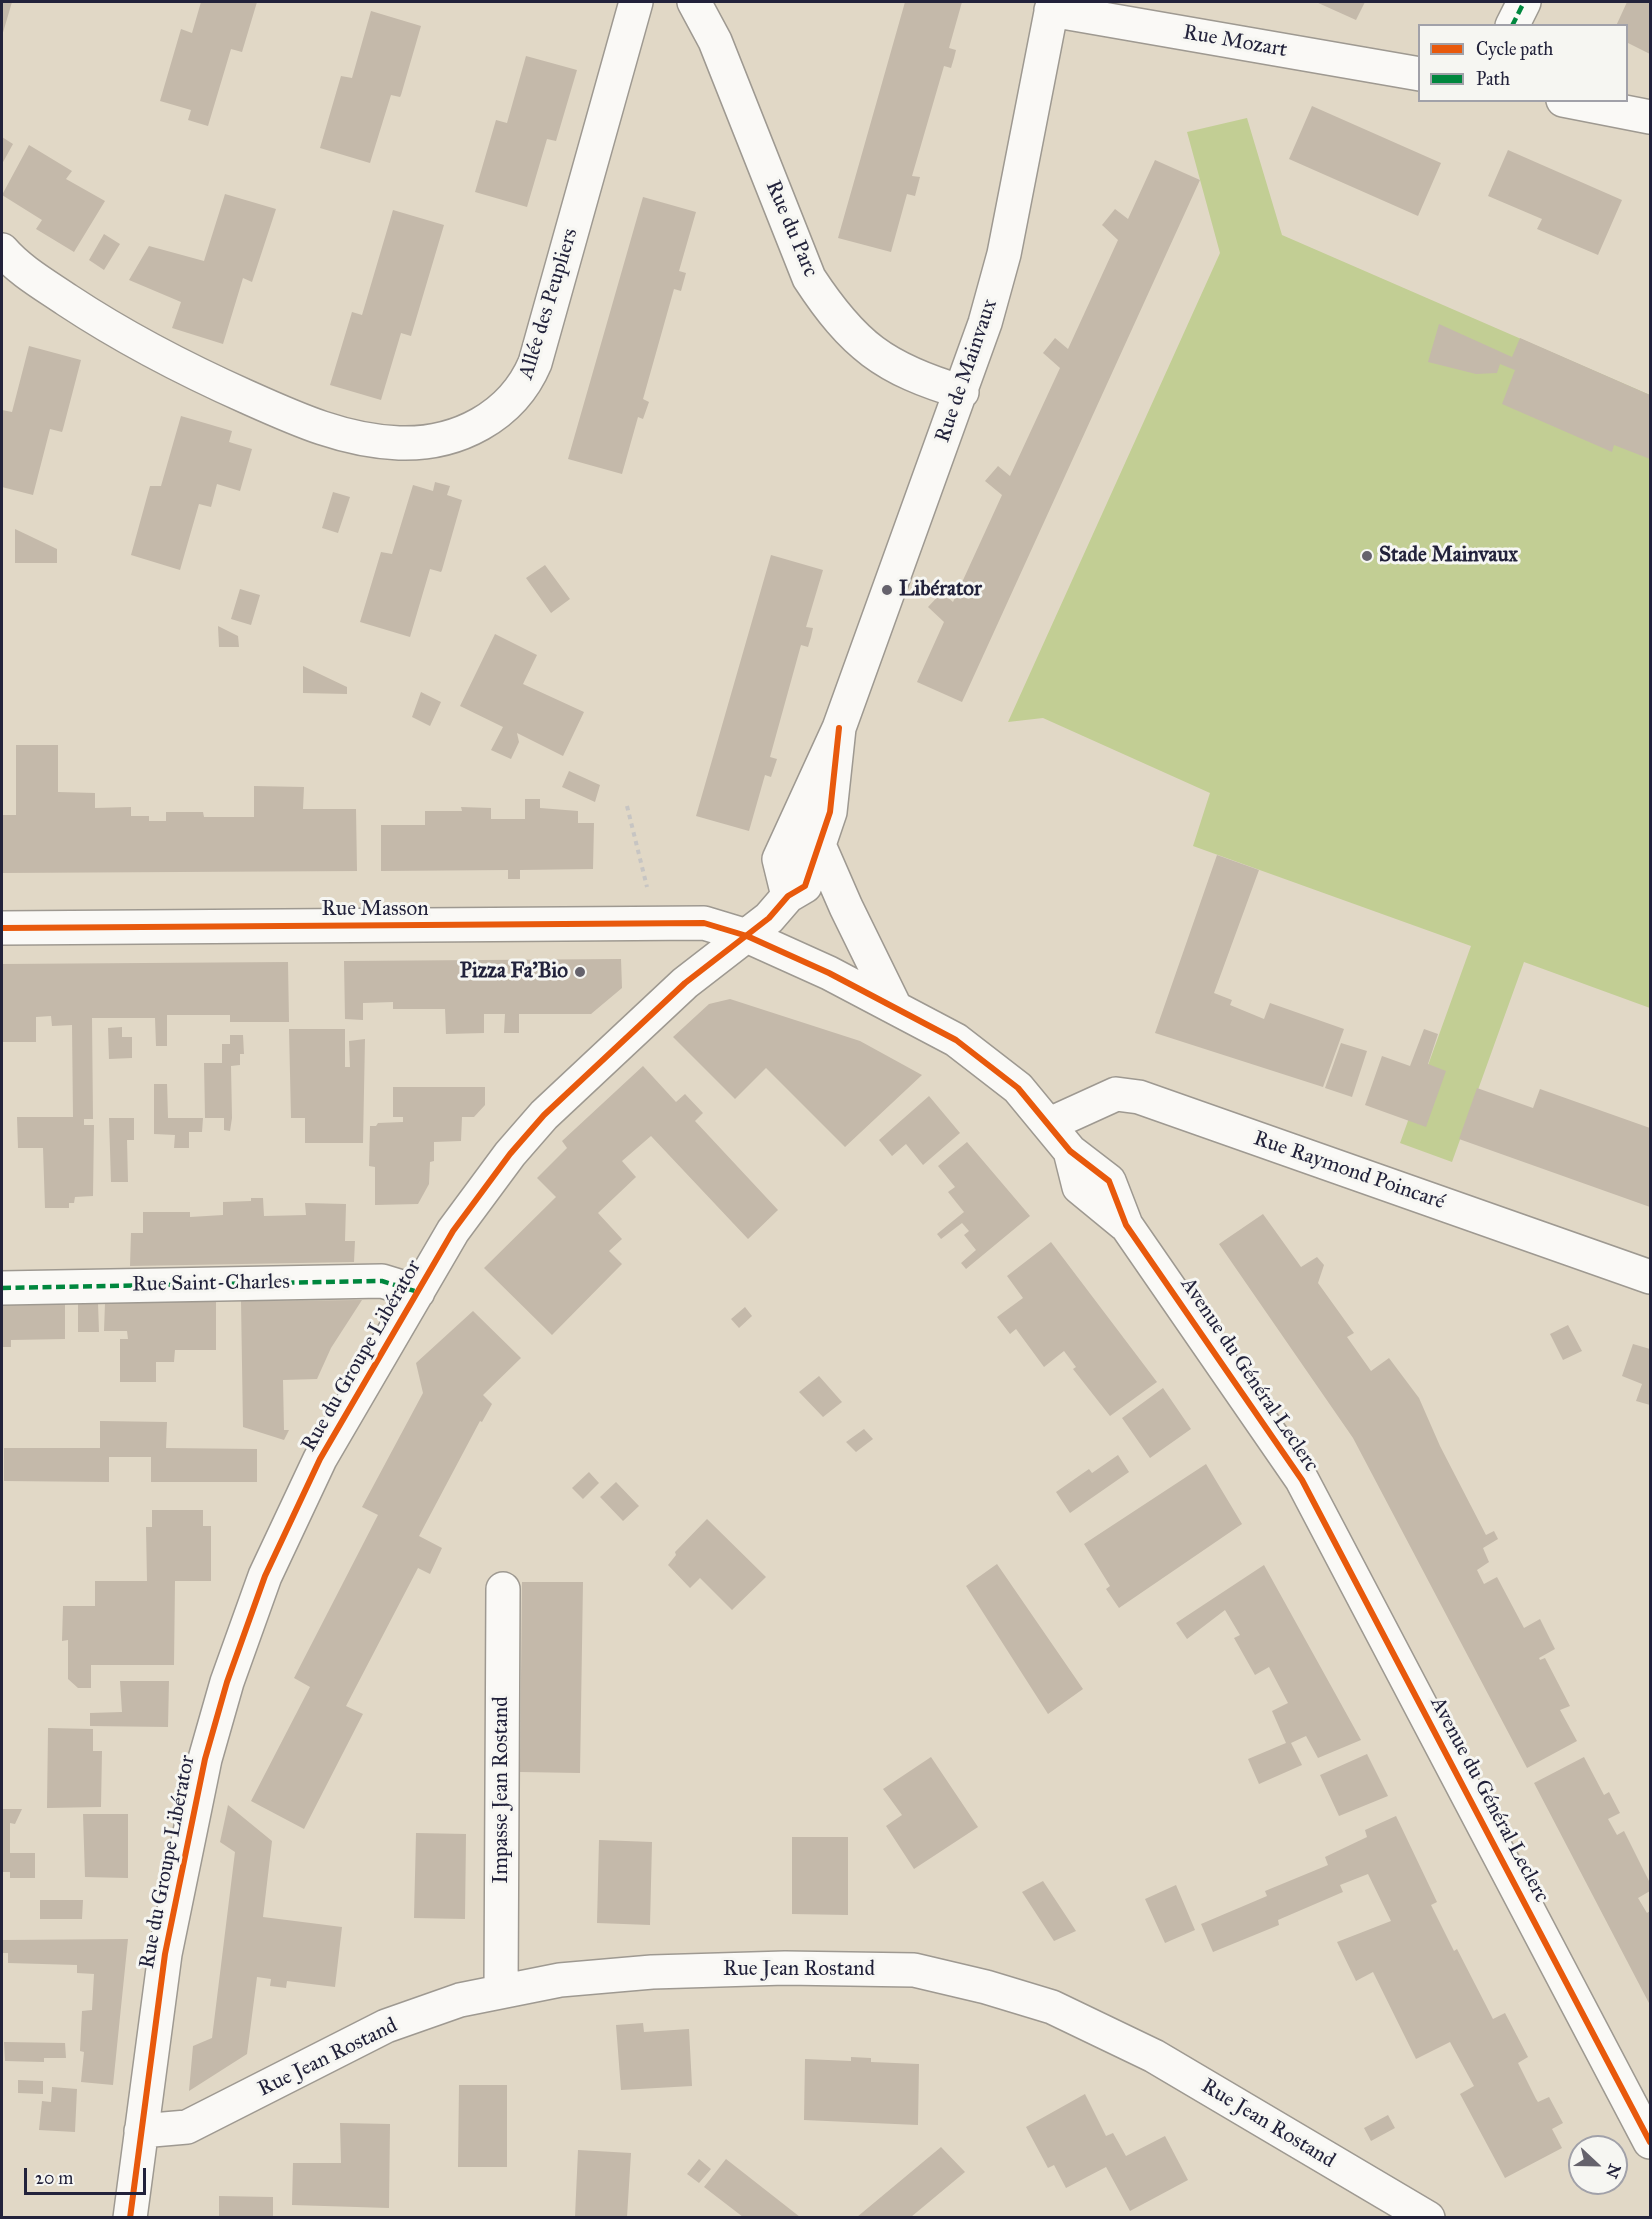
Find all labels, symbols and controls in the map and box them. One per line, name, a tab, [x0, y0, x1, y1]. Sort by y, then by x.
street label: Rue Mozart	[1181, 20, 1289, 64]
legend	[1418, 24, 1628, 102]
text: Cycle path	[1476, 38, 1553, 60]
text: Path	[1476, 68, 1510, 90]
street label: Rue du Parc	[759, 177, 823, 281]
street label: Allée des Peupliers	[514, 226, 584, 382]
street label: Rue de Mainvaux	[931, 296, 1003, 446]
place label: Stade Mainvaux	[1379, 543, 1518, 569]
marker: Stade Mainvaux	[1360, 549, 1374, 563]
place label: Libérator	[899, 577, 982, 603]
marker: Libérator	[880, 583, 894, 597]
street label: Rue Masson	[322, 897, 428, 923]
place label: Pizza Fa'Bio	[460, 959, 568, 985]
marker: Pizza Fa'Bio	[573, 965, 587, 979]
street label: Rue Raymond Poincaré	[1250, 1126, 1448, 1216]
street label: Rue du Groupe Libérator	[297, 1256, 427, 1456]
street label: Rue Saint-Charles	[132, 1270, 290, 1298]
street label: Avenue du Général Leclerc	[1175, 1273, 1323, 1477]
street label: Avenue du Général Leclerc	[1424, 1693, 1554, 1907]
street label: Impasse Jean Rostand	[489, 1696, 515, 1884]
street label: Rue du Groupe Libérator	[135, 1753, 201, 1971]
street label: Rue Jean Rostand	[723, 1957, 875, 1983]
street label: Rue Jean Rostand	[254, 2013, 402, 2103]
street label: Rue Jean Rostand	[1196, 2074, 1340, 2174]
north arrow	[1568, 2135, 1628, 2195]
scale bar	[27, 2156, 148, 2194]
text: N	[1602, 2161, 1625, 2181]
text: 20 m	[35, 2167, 73, 2189]

